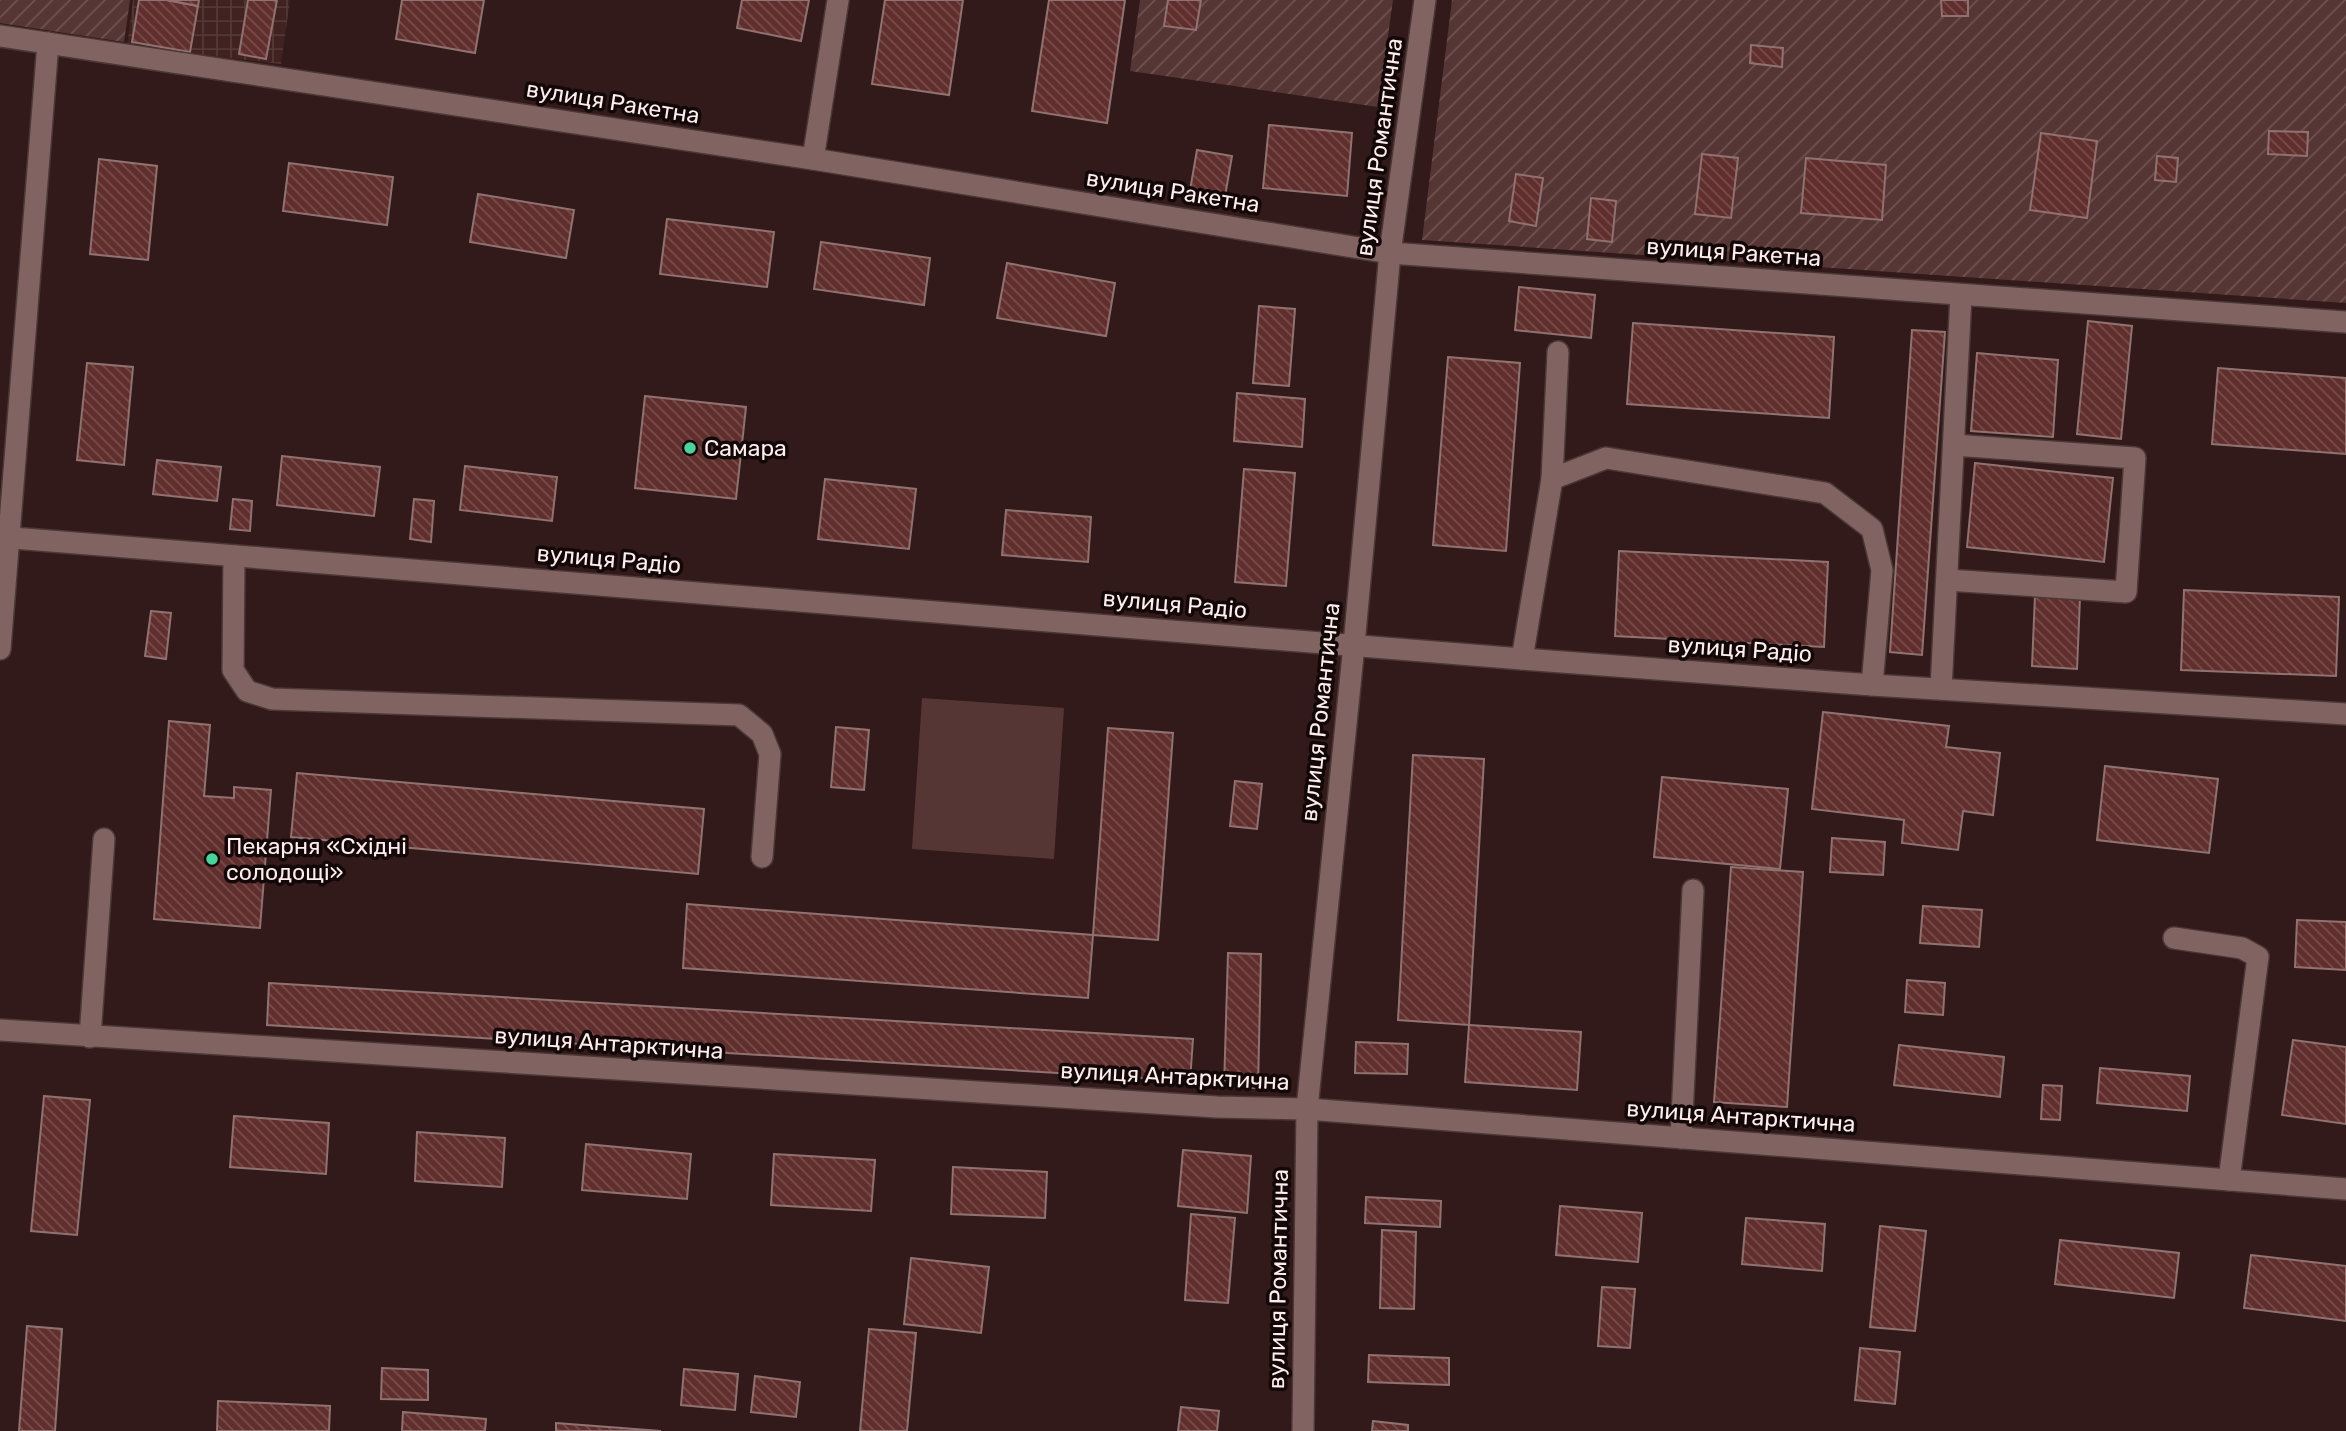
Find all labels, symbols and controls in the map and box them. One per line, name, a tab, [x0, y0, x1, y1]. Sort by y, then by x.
street label: вулиця Романтична	[1350, 36, 1408, 258]
street label: вулиця Ракетна	[524, 74, 702, 130]
street label: вулиця Ракетна	[1084, 163, 1262, 219]
street label: вулиця Ракетна	[1646, 232, 1822, 272]
place label: Самара	[704, 434, 787, 462]
marker: Самара	[682, 440, 698, 456]
street label: вулиця Радіо	[536, 539, 682, 579]
street label: вулиця Радіо	[1102, 584, 1248, 624]
street label: вулиця Романтична	[1295, 601, 1345, 823]
street label: вулиця Радіо	[1667, 630, 1813, 668]
place label: Пекарня «Східні солодощі»	[226, 832, 407, 886]
marker: Пекарня «Східні солодощі»	[204, 851, 220, 867]
street label: вулиця Антарктична	[494, 1021, 724, 1065]
street label: вулиця Антарктична	[1060, 1056, 1290, 1096]
street label: вулиця Антарктична	[1626, 1094, 1856, 1138]
street label: вулиця Романтична	[1262, 1169, 1294, 1389]

